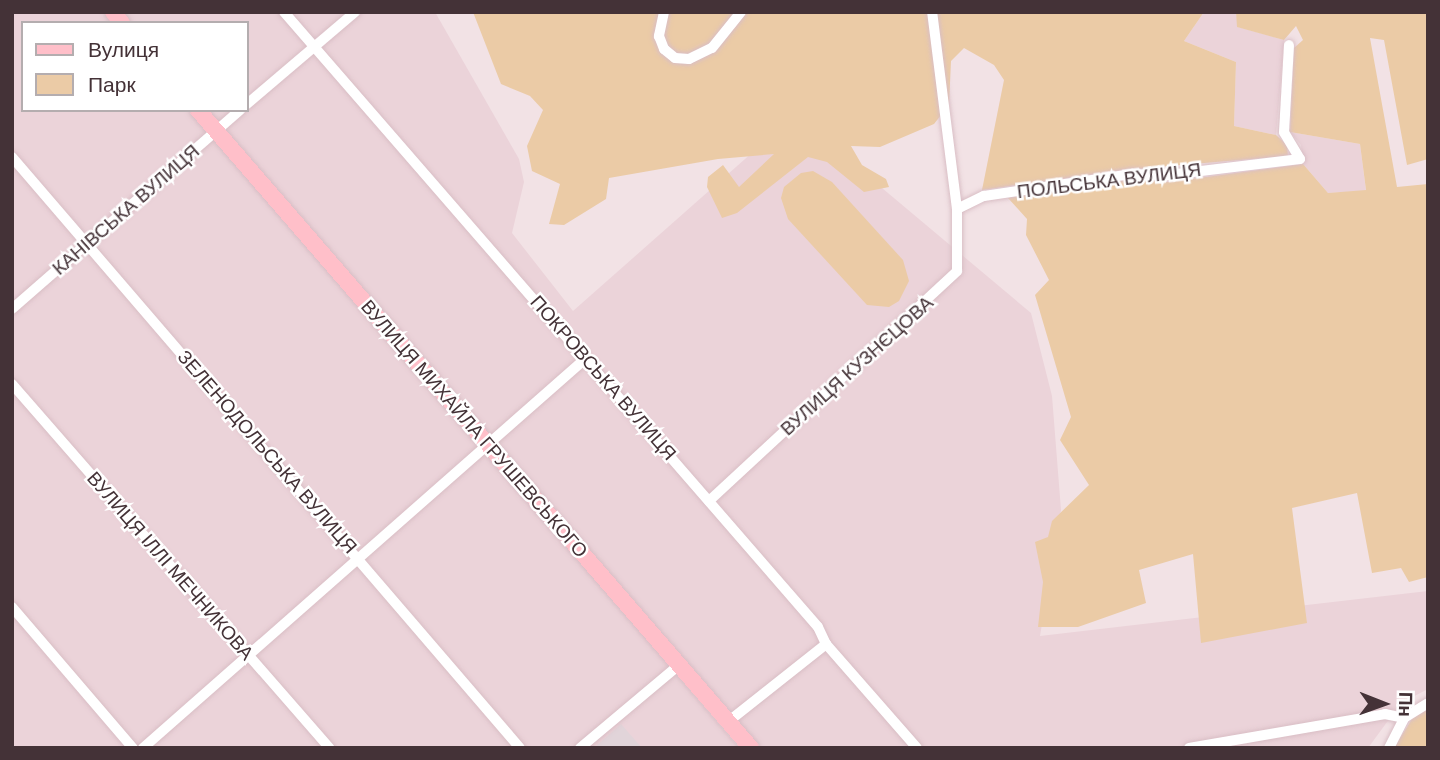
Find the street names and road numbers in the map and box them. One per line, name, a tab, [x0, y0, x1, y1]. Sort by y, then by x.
street label: КАНІВСЬКА ВУЛИЦЯ	[48, 140, 204, 280]
street label: ПОЛЬСЬКА ВУЛИЦЯ	[1016, 158, 1202, 204]
street label: ПОКРОВСЬКА ВУЛИЦЯ	[525, 291, 681, 465]
street label: ВУЛИЦЯ КУЗНЄЦОВА	[776, 292, 938, 440]
street label: ВУЛИЦЯ МИХАЙЛА ГРУШЕВСЬКОГО	[356, 296, 592, 562]
street label: ЗЕЛЕНОДОЛЬСЬКА ВУЛИЦЯ	[173, 346, 361, 558]
street label: ВУЛИЦЯ ІЛЛІ МЕЧНИКОВА	[82, 467, 258, 665]

